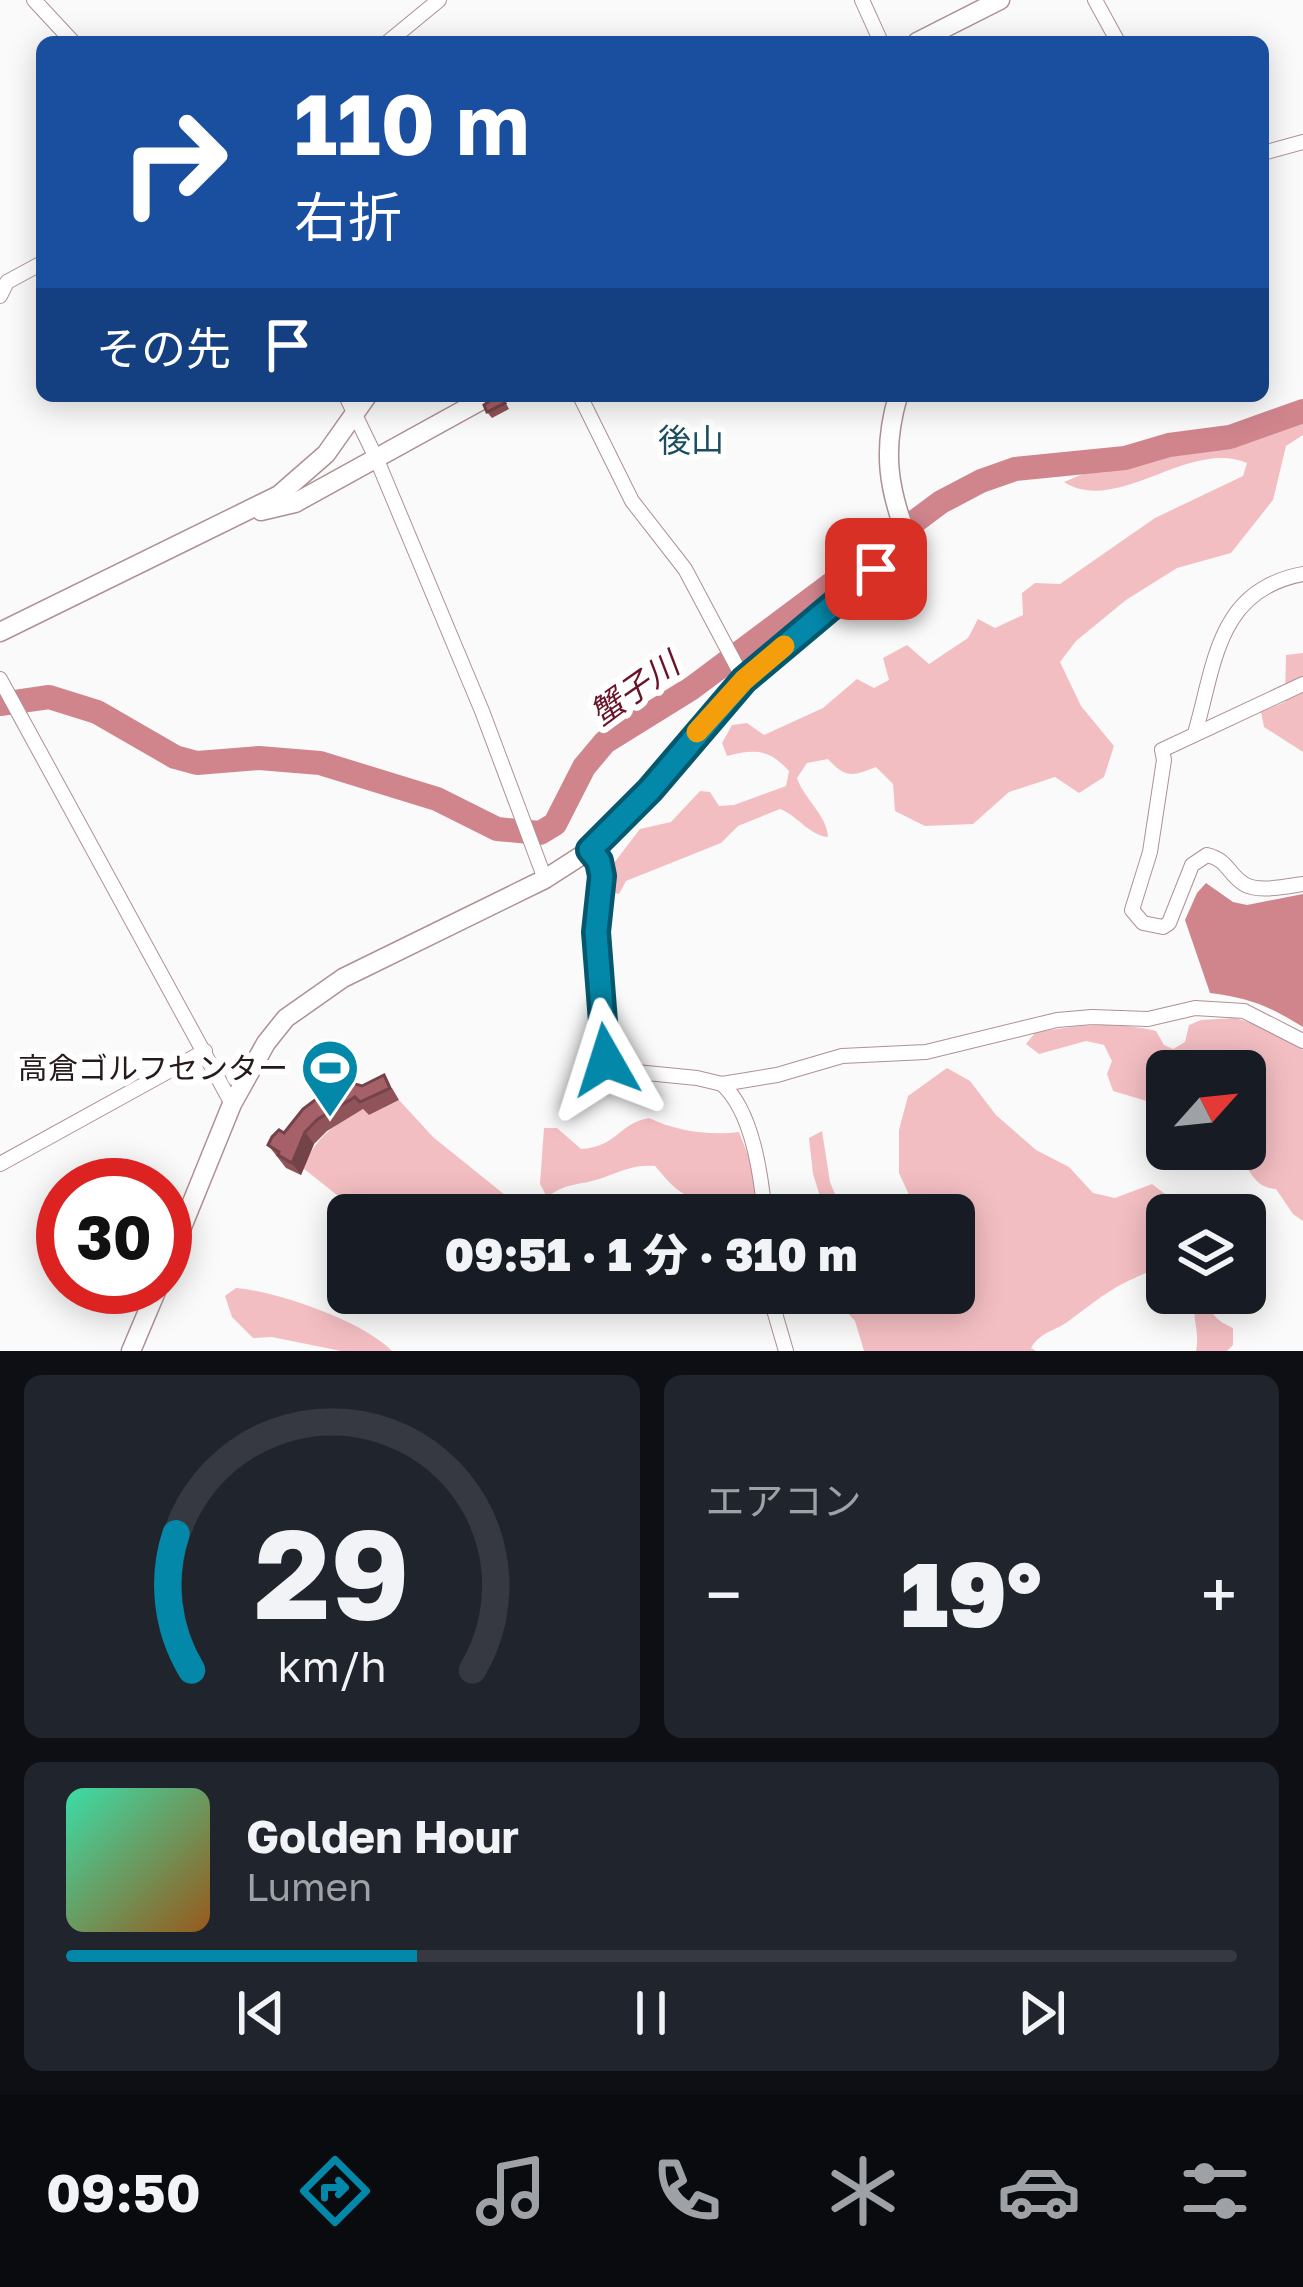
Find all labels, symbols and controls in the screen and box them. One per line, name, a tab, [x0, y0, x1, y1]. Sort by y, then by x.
text: 110 m	[294, 73, 530, 173]
icon: right	[96, 84, 252, 240]
text: 右折	[294, 184, 402, 249]
icon: arrive	[255, 312, 321, 378]
text: その先	[96, 321, 231, 375]
district label: 後山	[658, 420, 724, 459]
pin	[825, 518, 927, 620]
icon: arrive	[843, 536, 909, 602]
water label: 蟹子川	[582, 642, 688, 732]
position arrow	[543, 997, 669, 1123]
sports icon: 高倉ゴルフセンター	[299, 1037, 361, 1119]
place label: 高倉ゴルフセンター	[18, 1050, 288, 1086]
north arrow	[1146, 1050, 1266, 1170]
map controls	[1146, 1050, 1266, 1314]
speed limit sign: 30	[36, 1158, 192, 1314]
button: layers	[1146, 1194, 1266, 1314]
text: 09:51 · 1 分 · 310 m	[445, 1227, 857, 1281]
text: エアコン	[706, 1477, 862, 1524]
text: 29	[254, 1497, 409, 1646]
text: 19°	[901, 1539, 1042, 1647]
text: −	[706, 1554, 742, 1634]
text: +	[1201, 1554, 1237, 1634]
text: km/h	[277, 1639, 386, 1690]
text: Golden Hour	[246, 1809, 519, 1863]
text: Lumen	[246, 1863, 372, 1910]
icon: previous	[228, 1980, 294, 2046]
icon: pause	[618, 1980, 684, 2046]
icon: next	[1009, 1980, 1075, 2046]
icon: directions	[293, 2149, 377, 2233]
icon: music	[469, 2149, 553, 2233]
icon: phone	[645, 2149, 729, 2233]
icon: climate	[821, 2149, 905, 2233]
icon: car	[997, 2149, 1081, 2233]
icon: filters	[1173, 2149, 1257, 2233]
text: 09:50	[46, 2159, 201, 2224]

